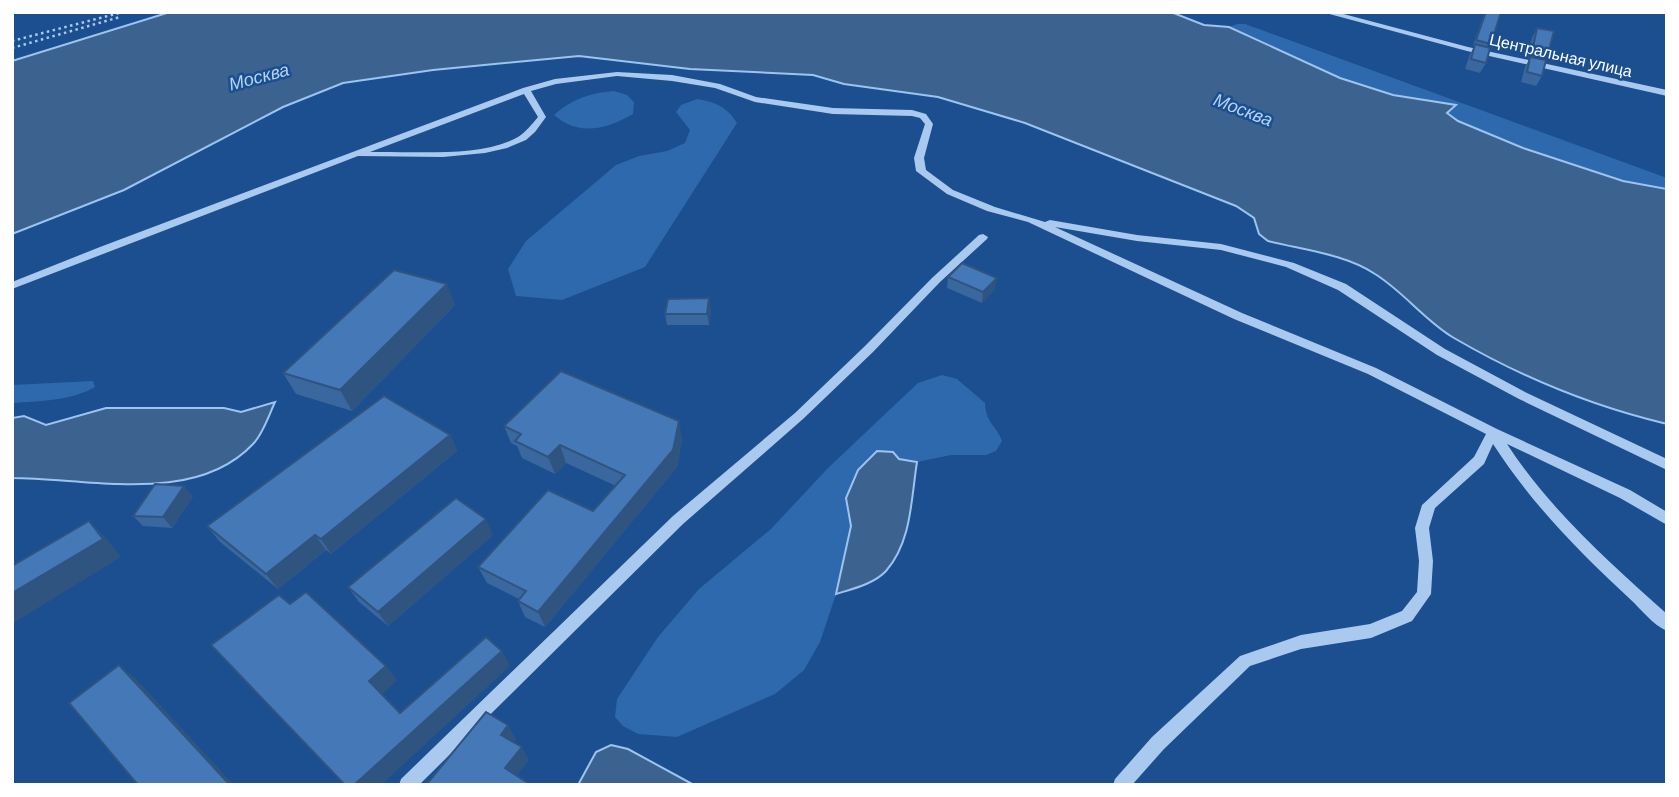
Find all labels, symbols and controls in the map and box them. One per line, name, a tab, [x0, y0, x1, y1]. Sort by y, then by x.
street label: Центральная улица	[1488, 29, 1634, 80]
water label: Москва	[226, 57, 291, 95]
water label: Москва	[1211, 88, 1276, 130]

